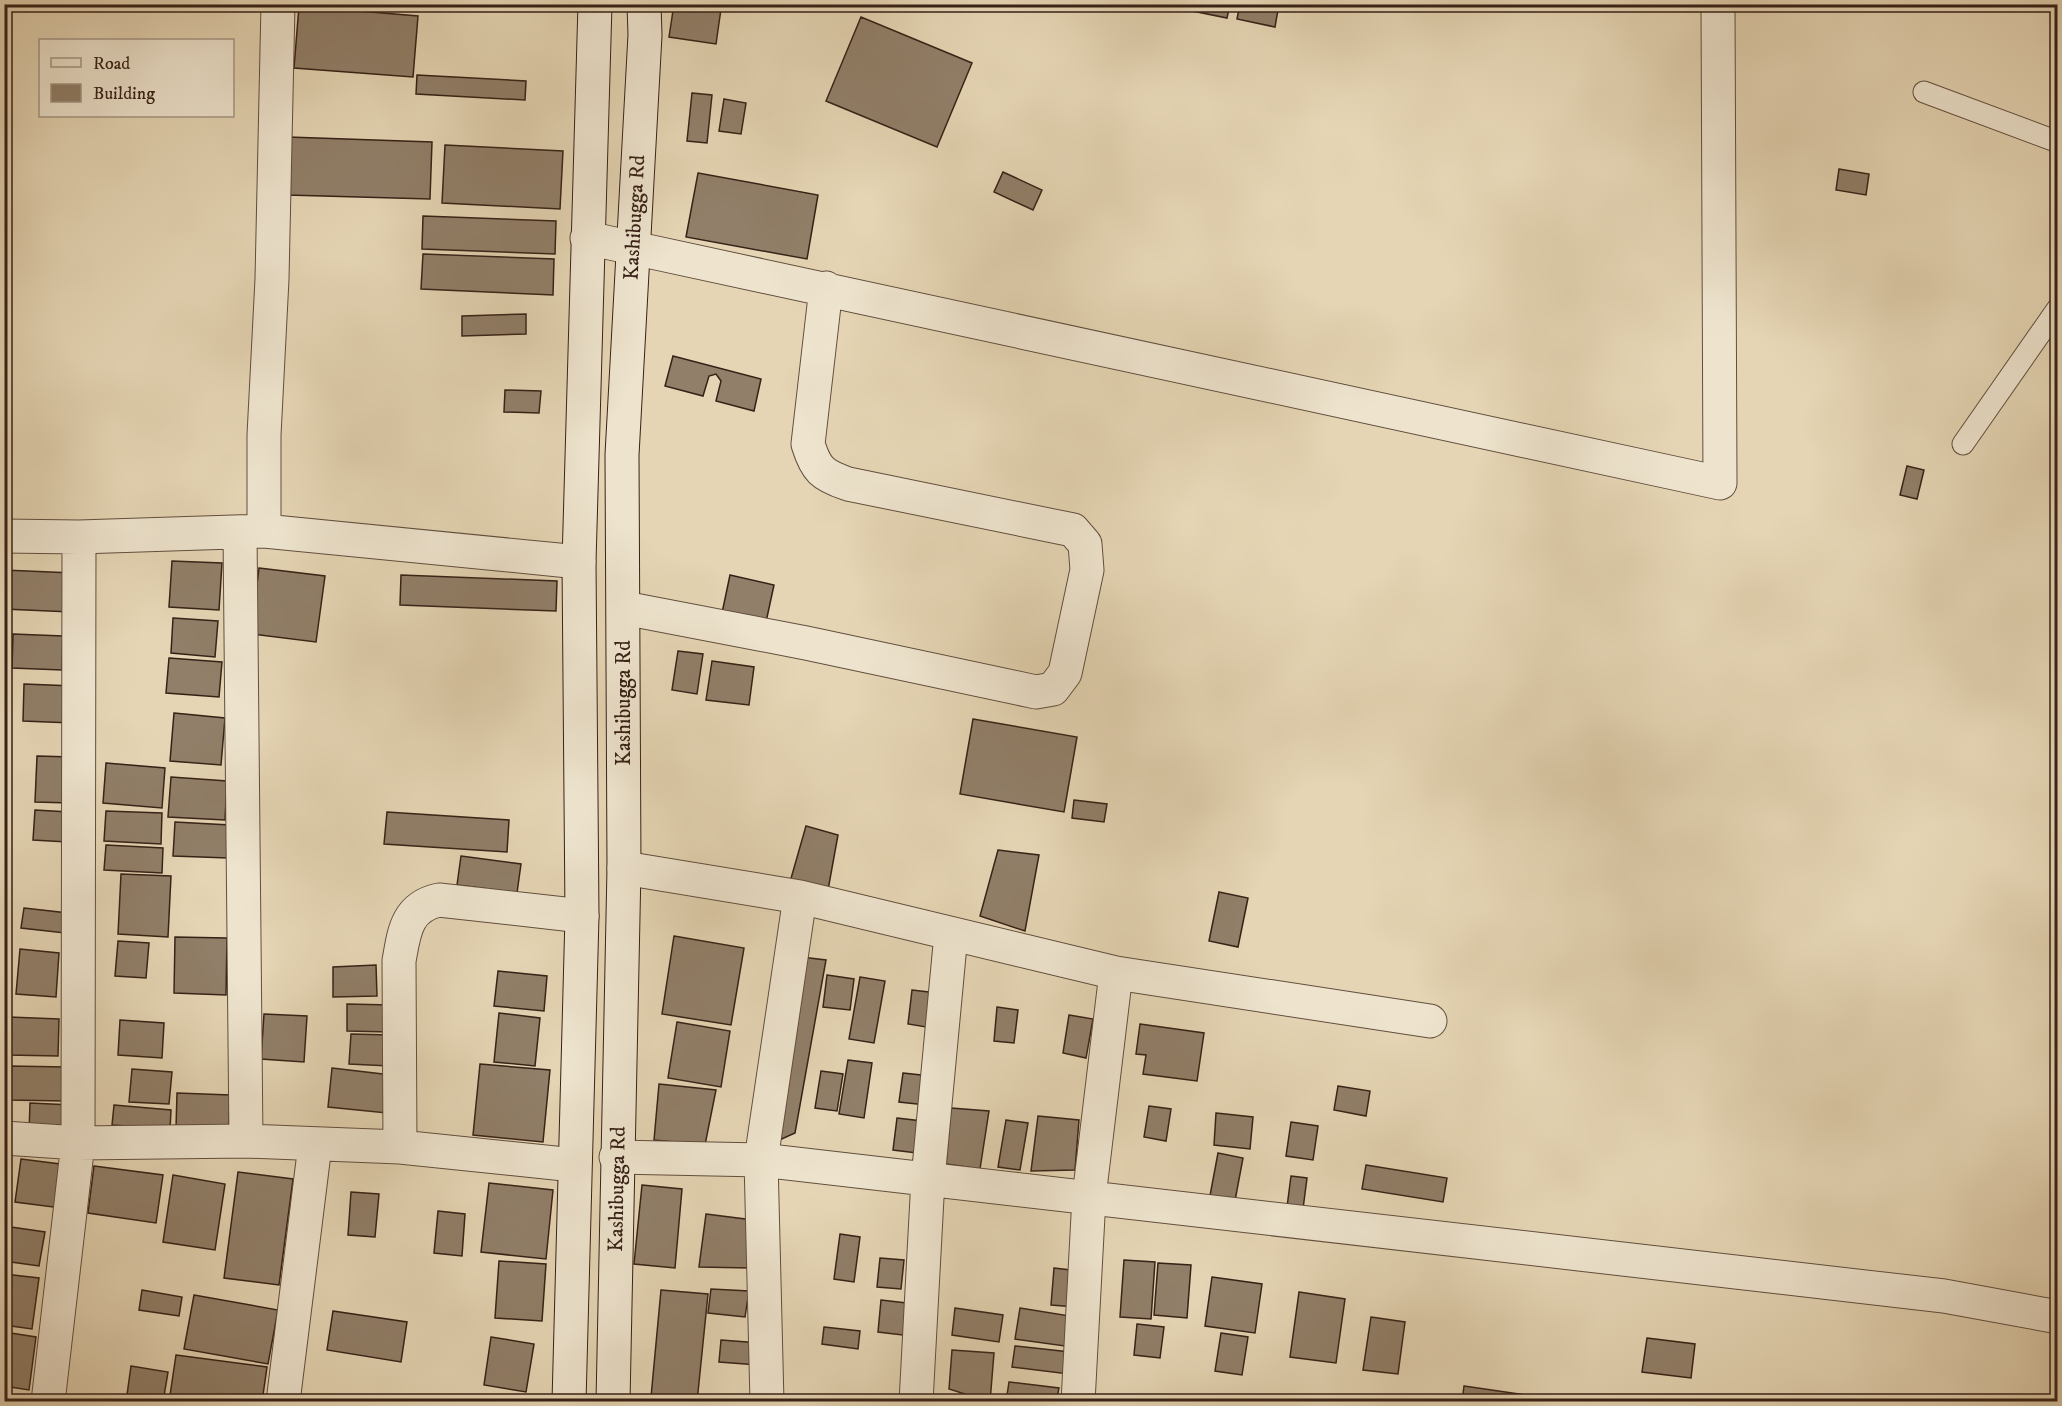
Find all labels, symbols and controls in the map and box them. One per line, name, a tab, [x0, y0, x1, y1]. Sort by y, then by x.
legend	[39, 39, 234, 117]
text: Road	[93, 53, 130, 75]
text: Building	[93, 83, 155, 105]
street label: Kashibugga Rd	[619, 154, 651, 281]
street label: Kashibugga Rd	[611, 640, 637, 766]
street label: Kashibugga Rd	[603, 1126, 632, 1252]

